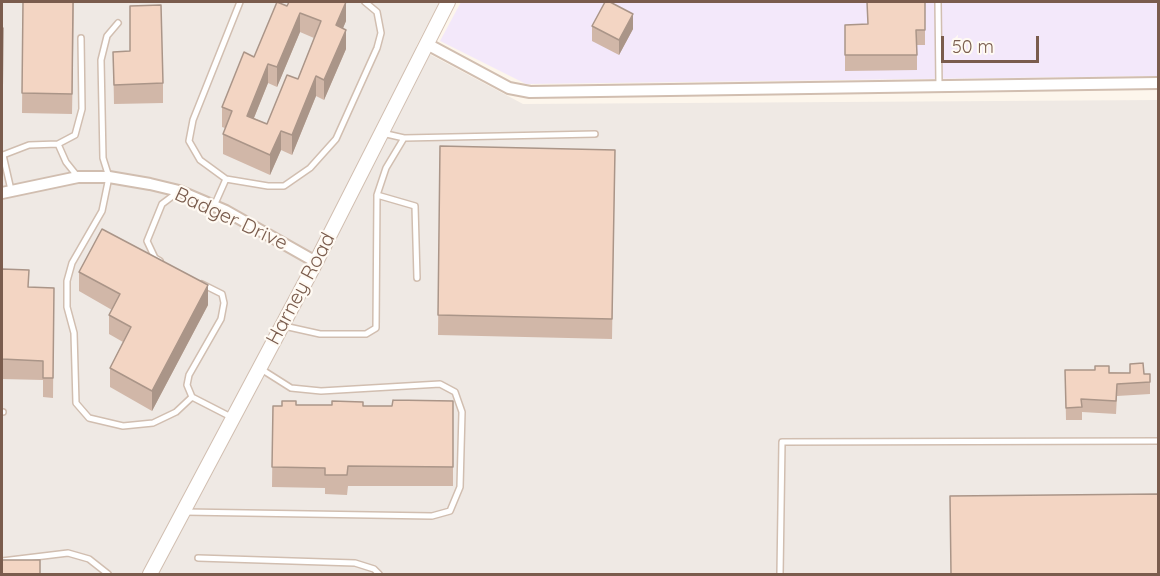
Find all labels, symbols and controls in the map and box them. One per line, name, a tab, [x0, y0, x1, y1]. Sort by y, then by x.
scale bar	[944, 24, 1042, 62]
text: 50 m	[952, 35, 994, 58]
street label: Badger Drive	[171, 182, 291, 256]
street label: Harney Road	[261, 229, 341, 349]

